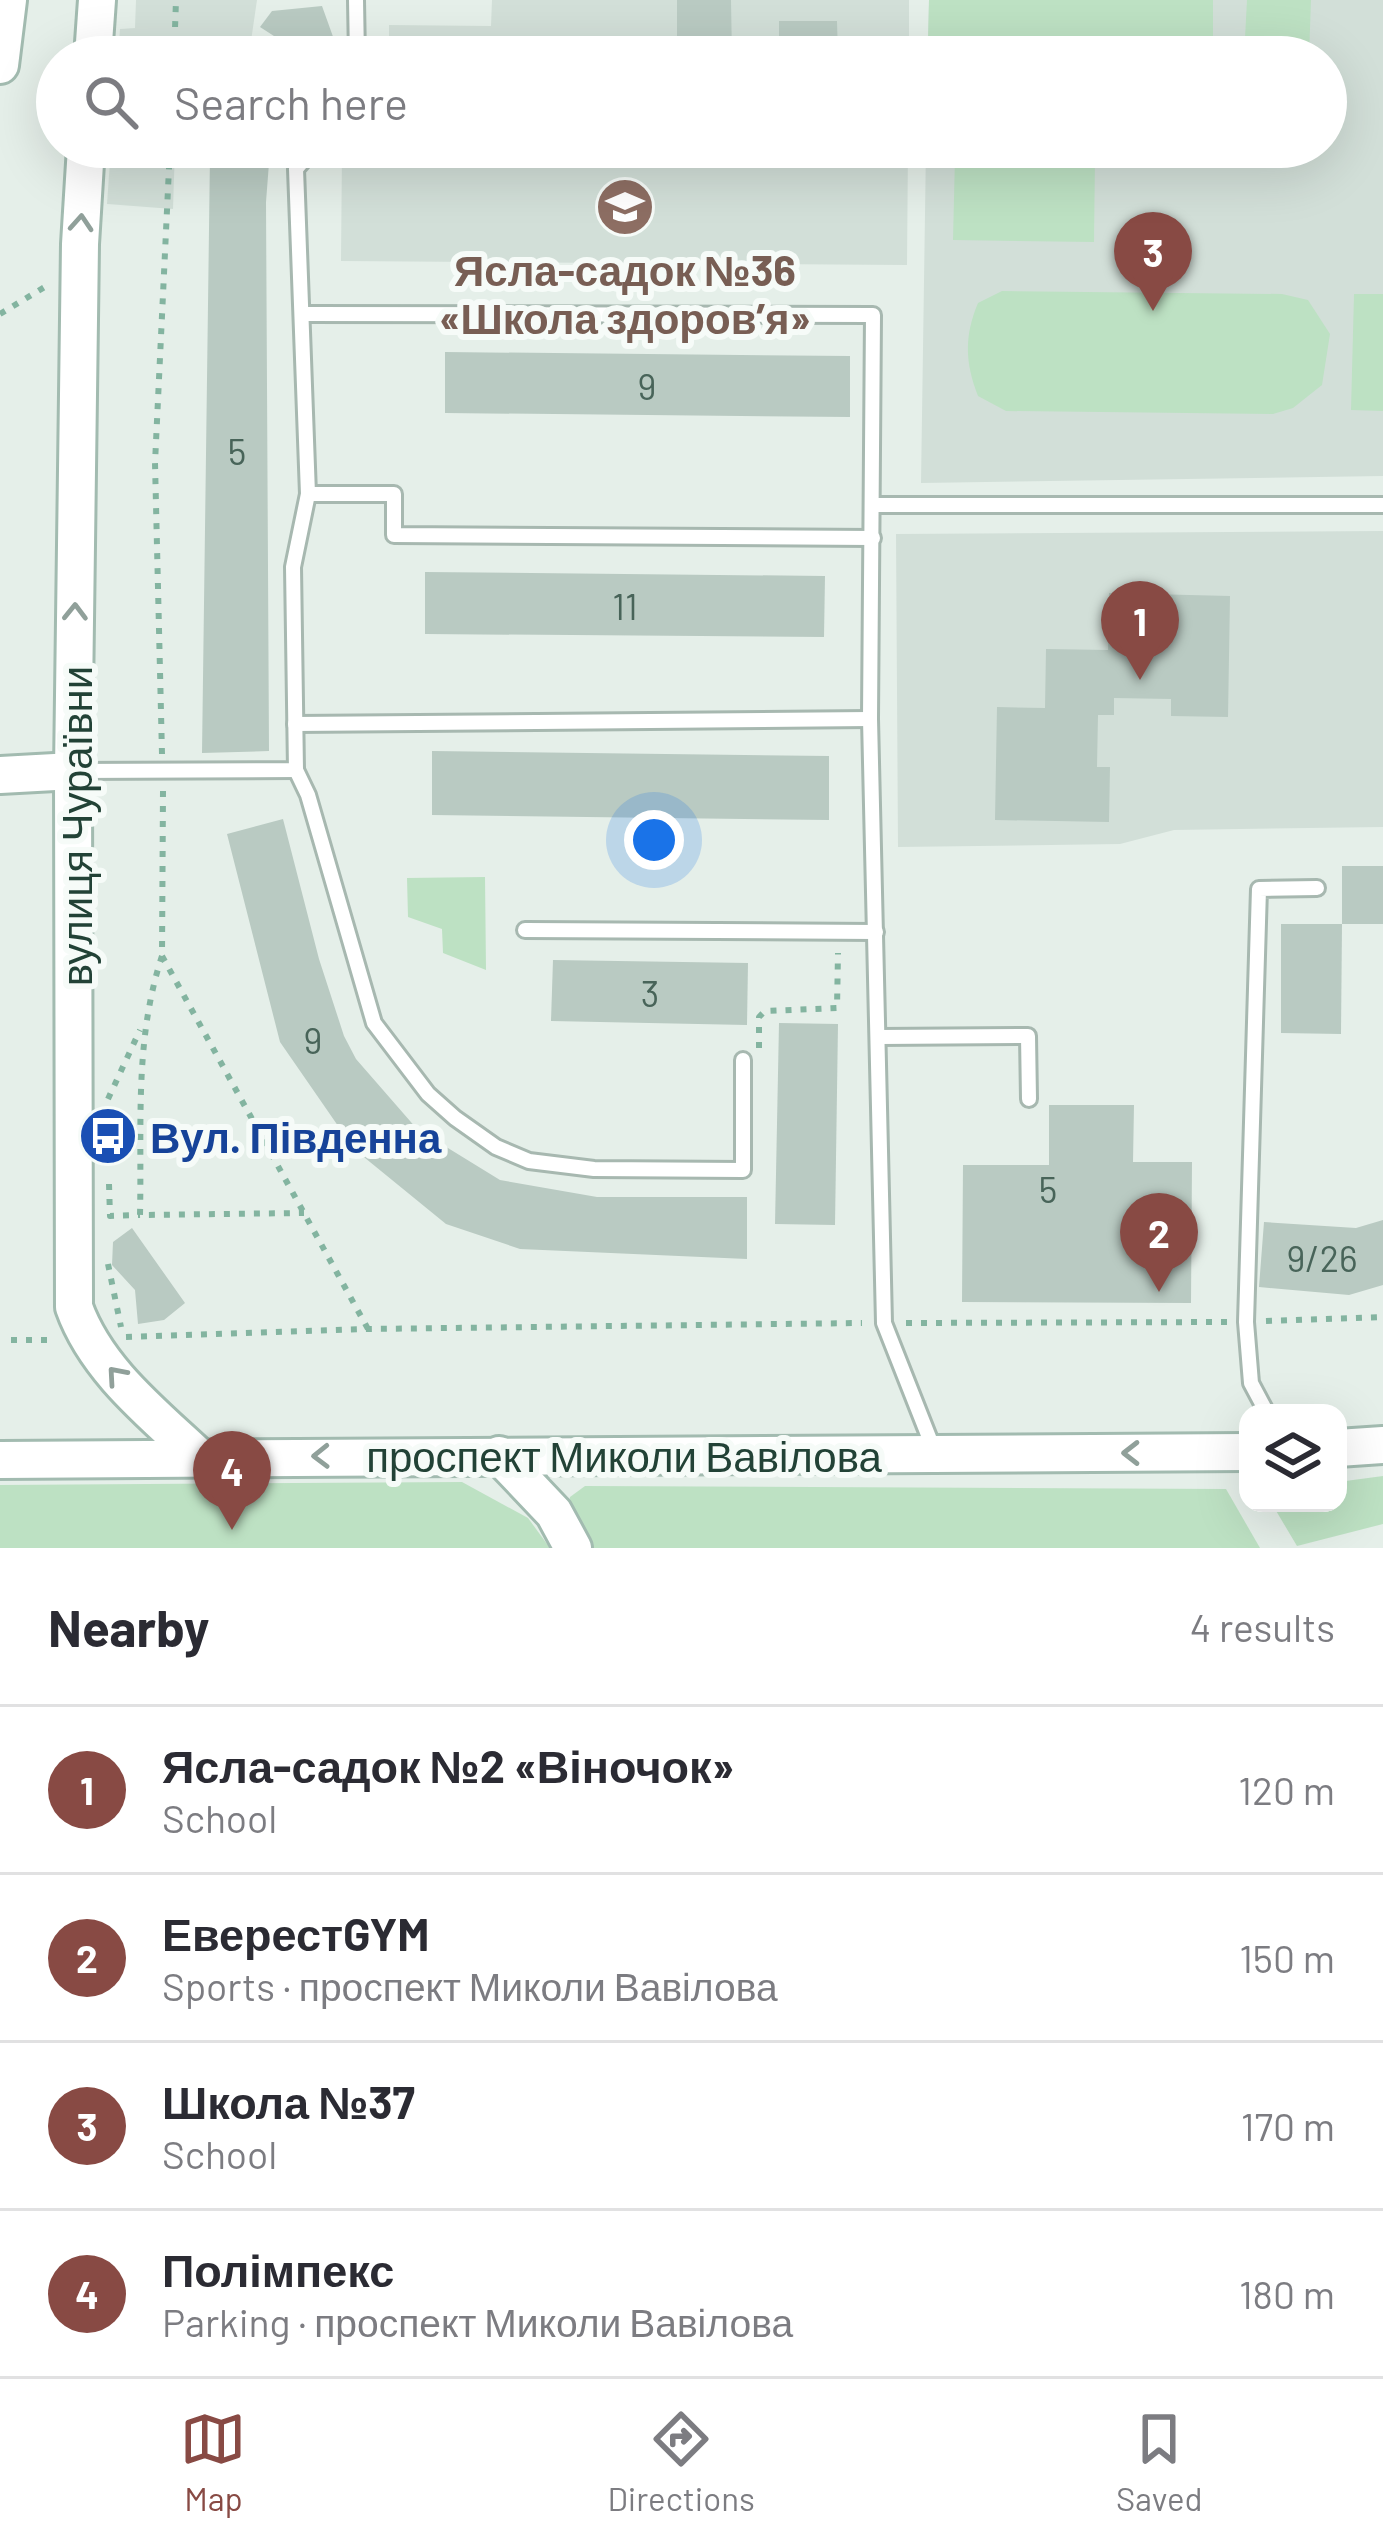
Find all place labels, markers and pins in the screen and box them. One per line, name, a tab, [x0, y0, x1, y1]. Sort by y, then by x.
school or university icon: Ясла-садок №36 «Школа здоров’я»	[594, 176, 656, 238]
pin: 3	[1114, 212, 1192, 311]
place label: Ясла-садок №36 «Школа здоров’я»	[439, 244, 811, 343]
pin: 1	[1101, 581, 1179, 680]
bus stop icon: Вул. Південна	[77, 1105, 139, 1167]
place label: Вул. Південна	[150, 1111, 442, 1162]
pin: 2	[1120, 1193, 1198, 1292]
pin: 4	[193, 1431, 271, 1530]

